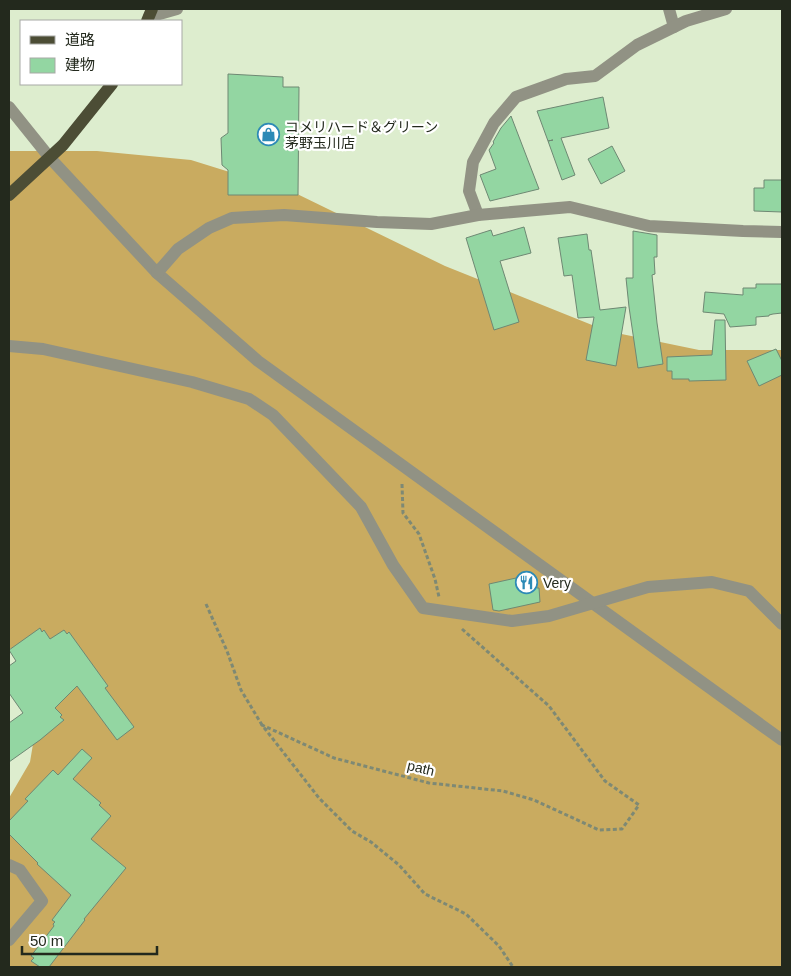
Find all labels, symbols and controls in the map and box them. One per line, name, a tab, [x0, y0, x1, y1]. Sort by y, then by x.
legend	[20, 20, 182, 85]
text: 道路	[65, 31, 95, 48]
text: 建物	[65, 56, 95, 73]
place label: コメリハード＆グリーン 茅野玉川店	[285, 119, 438, 151]
shop icon: コメリハード＆グリーン 茅野玉川店	[257, 123, 281, 147]
restaurant icon: Very	[515, 571, 539, 595]
place label: Very	[543, 575, 571, 591]
street label: path	[406, 757, 436, 779]
scale bar	[22, 924, 158, 956]
text: 50 m	[30, 932, 63, 949]

